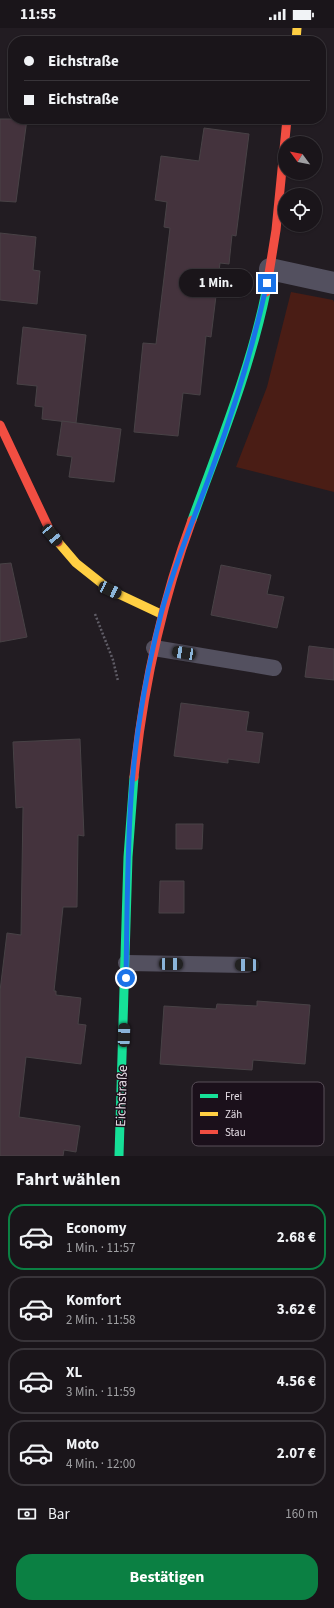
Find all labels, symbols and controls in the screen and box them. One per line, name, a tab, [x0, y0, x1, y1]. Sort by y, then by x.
text: 11:55	[20, 4, 56, 25]
text: Eichstraße	[48, 51, 119, 72]
text: Eichstraße	[48, 89, 119, 110]
north arrow	[278, 136, 322, 180]
map controls	[278, 136, 322, 232]
button: locate	[278, 188, 322, 232]
callout: 1 Min.	[179, 269, 253, 297]
text: 1 Min.	[199, 274, 233, 292]
route end	[258, 274, 276, 292]
car	[40, 522, 64, 548]
car	[97, 579, 123, 601]
car	[171, 645, 197, 661]
car	[159, 958, 183, 970]
car	[235, 959, 259, 971]
route start	[117, 969, 135, 987]
car	[118, 1023, 130, 1047]
street label: Eichstraße	[111, 1065, 133, 1127]
legend	[192, 1082, 324, 1146]
text: Frei	[225, 1089, 242, 1104]
text: Zäh	[225, 1107, 242, 1122]
text: Stau	[225, 1125, 246, 1140]
text: Fahrt wählen	[16, 1167, 121, 1192]
text: Economy	[66, 1218, 127, 1239]
icon: car	[18, 1219, 54, 1255]
text: 2.68 €	[277, 1227, 316, 1248]
text: 1 Min. · 11:57	[66, 1239, 136, 1257]
text: Komfort	[66, 1290, 121, 1311]
icon: car	[18, 1291, 54, 1327]
text: 3.62 €	[277, 1299, 316, 1320]
text: 2 Min. · 11:58	[66, 1311, 136, 1329]
text: XL	[66, 1362, 82, 1383]
icon: car	[18, 1363, 54, 1399]
text: 4.56 €	[277, 1371, 316, 1392]
text: 3 Min. · 11:59	[66, 1383, 136, 1401]
text: Moto	[66, 1434, 99, 1455]
icon: car	[18, 1435, 54, 1471]
text: 2.07 €	[277, 1443, 316, 1464]
text: 4 Min. · 12:00	[66, 1455, 136, 1473]
icon: cash	[16, 1503, 38, 1525]
text: Bar	[48, 1504, 70, 1525]
text: 160 m	[285, 1505, 318, 1523]
button: Bestätigen	[16, 1554, 318, 1600]

